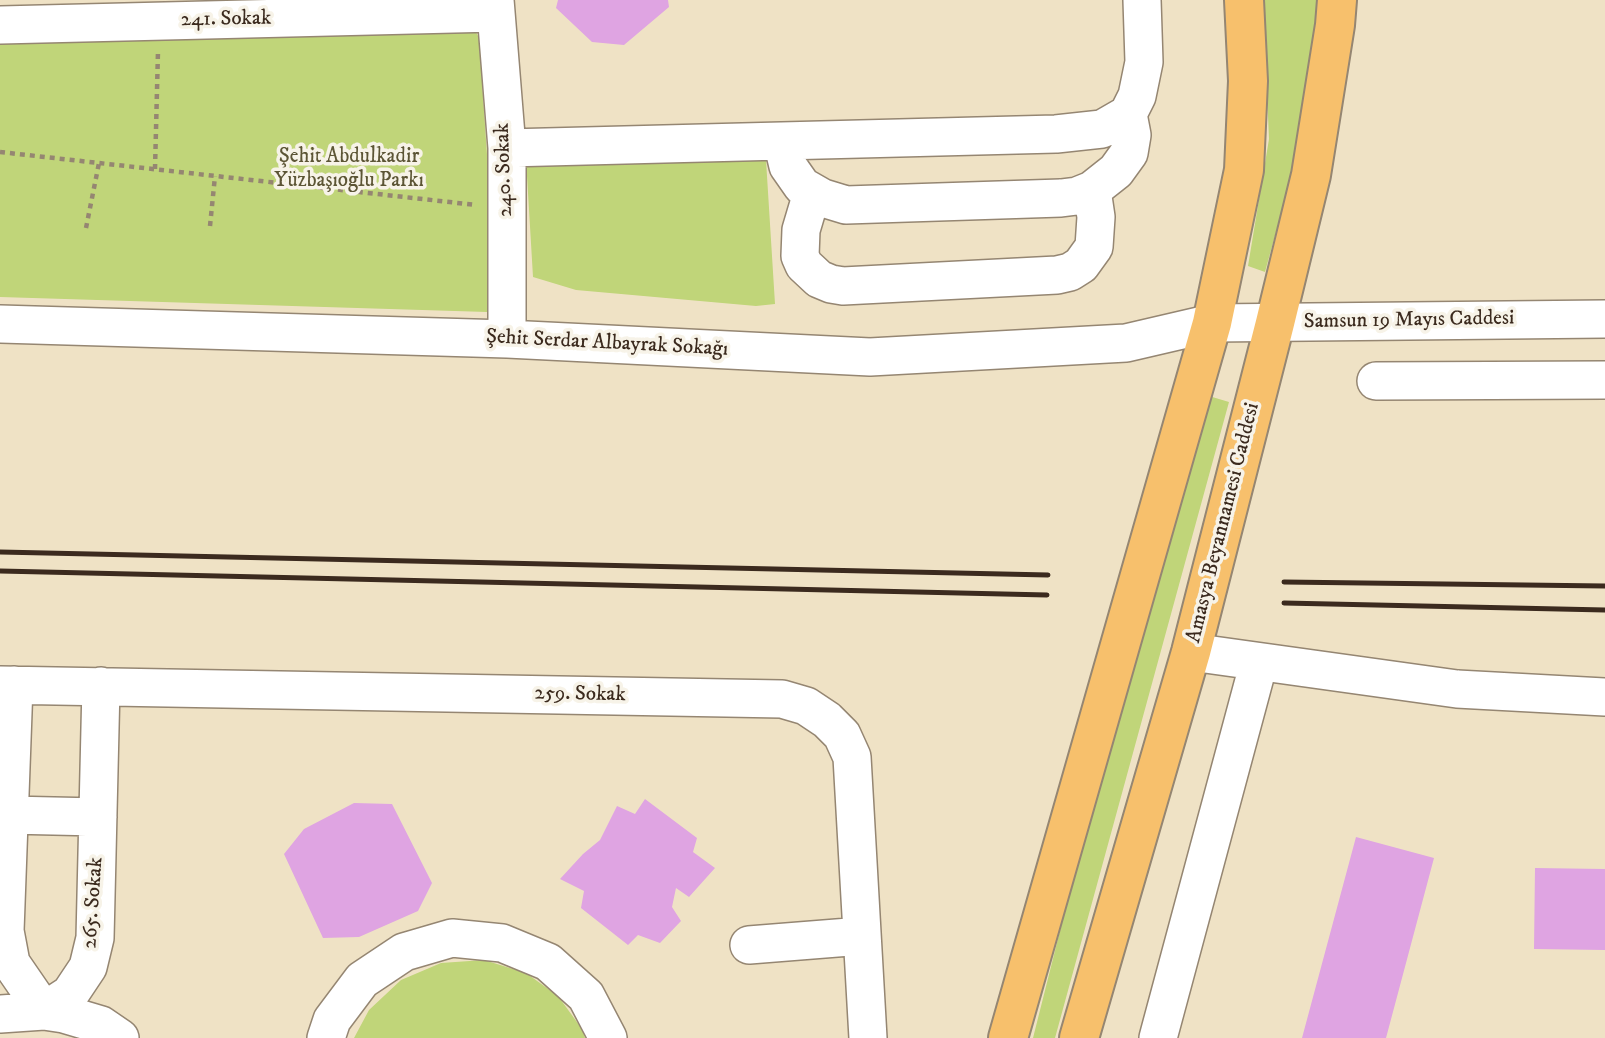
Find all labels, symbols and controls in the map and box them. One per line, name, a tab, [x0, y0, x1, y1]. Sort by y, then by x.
street label: 241. Sokak	[181, 7, 271, 33]
street label: 240. Sokak	[491, 123, 519, 217]
park label: Şehit Abdulkadir Yüzbaşıoğlu Parkı	[274, 145, 424, 195]
street label: Samsun 19 Mayıs Caddesi	[1303, 307, 1515, 335]
street label: Şehit Serdar Albayrak Sokağı	[485, 325, 729, 363]
street label: Amasya Beyannamesi Caddesi	[1182, 400, 1266, 646]
street label: 259. Sokak	[534, 682, 626, 708]
street label: 265. Sokak	[78, 857, 110, 949]

